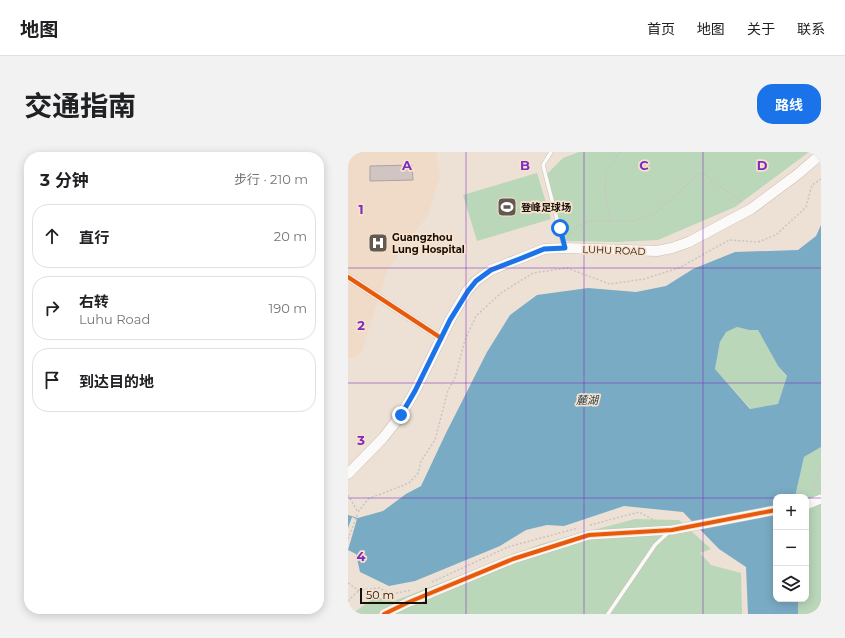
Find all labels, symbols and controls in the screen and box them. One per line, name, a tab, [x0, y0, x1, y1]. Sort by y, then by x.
text: 地图	[20, 18, 58, 41]
text: 首页	[647, 20, 675, 38]
text: 地图	[697, 20, 725, 38]
text: 关于	[747, 20, 775, 38]
text: 联系	[797, 20, 825, 38]
button: 路线	[757, 84, 821, 124]
text: 交通指南	[24, 89, 136, 123]
text: A	[401, 157, 413, 173]
text: B	[520, 157, 530, 173]
text: C	[639, 157, 649, 173]
text: D	[757, 157, 768, 173]
text: 3 分钟	[40, 170, 89, 190]
text: 步行 · 210 m	[234, 171, 308, 187]
sports icon: 登峰足球场	[496, 196, 518, 218]
text: 1	[358, 201, 364, 217]
place label: 登峰足球场	[521, 201, 571, 214]
route start	[551, 219, 569, 237]
icon: ahead	[41, 225, 63, 247]
text: 直行	[79, 228, 109, 247]
text: 20 m	[274, 228, 307, 244]
place label: Guangzhou Lung Hospital	[392, 231, 465, 256]
hospital icon: Guangzhou Lung Hospital	[367, 232, 389, 254]
street label: LUHU ROAD	[582, 243, 646, 258]
text: 右转	[79, 292, 109, 311]
icon: right	[41, 297, 63, 319]
text: 190 m	[269, 300, 307, 316]
text: Luhu Road	[79, 311, 150, 327]
text: 2	[357, 317, 365, 333]
icon: arrive	[41, 369, 63, 391]
text: 到达目的地	[79, 372, 154, 391]
water label: 麓湖	[576, 393, 600, 407]
route end	[392, 406, 410, 424]
text: 3	[356, 432, 365, 448]
map controls	[773, 494, 809, 602]
button: +	[773, 494, 809, 530]
button: −	[773, 530, 809, 566]
text: 4	[357, 548, 366, 564]
button: layers	[773, 566, 809, 602]
scale bar	[360, 586, 427, 605]
text: 50 m	[366, 588, 394, 602]

